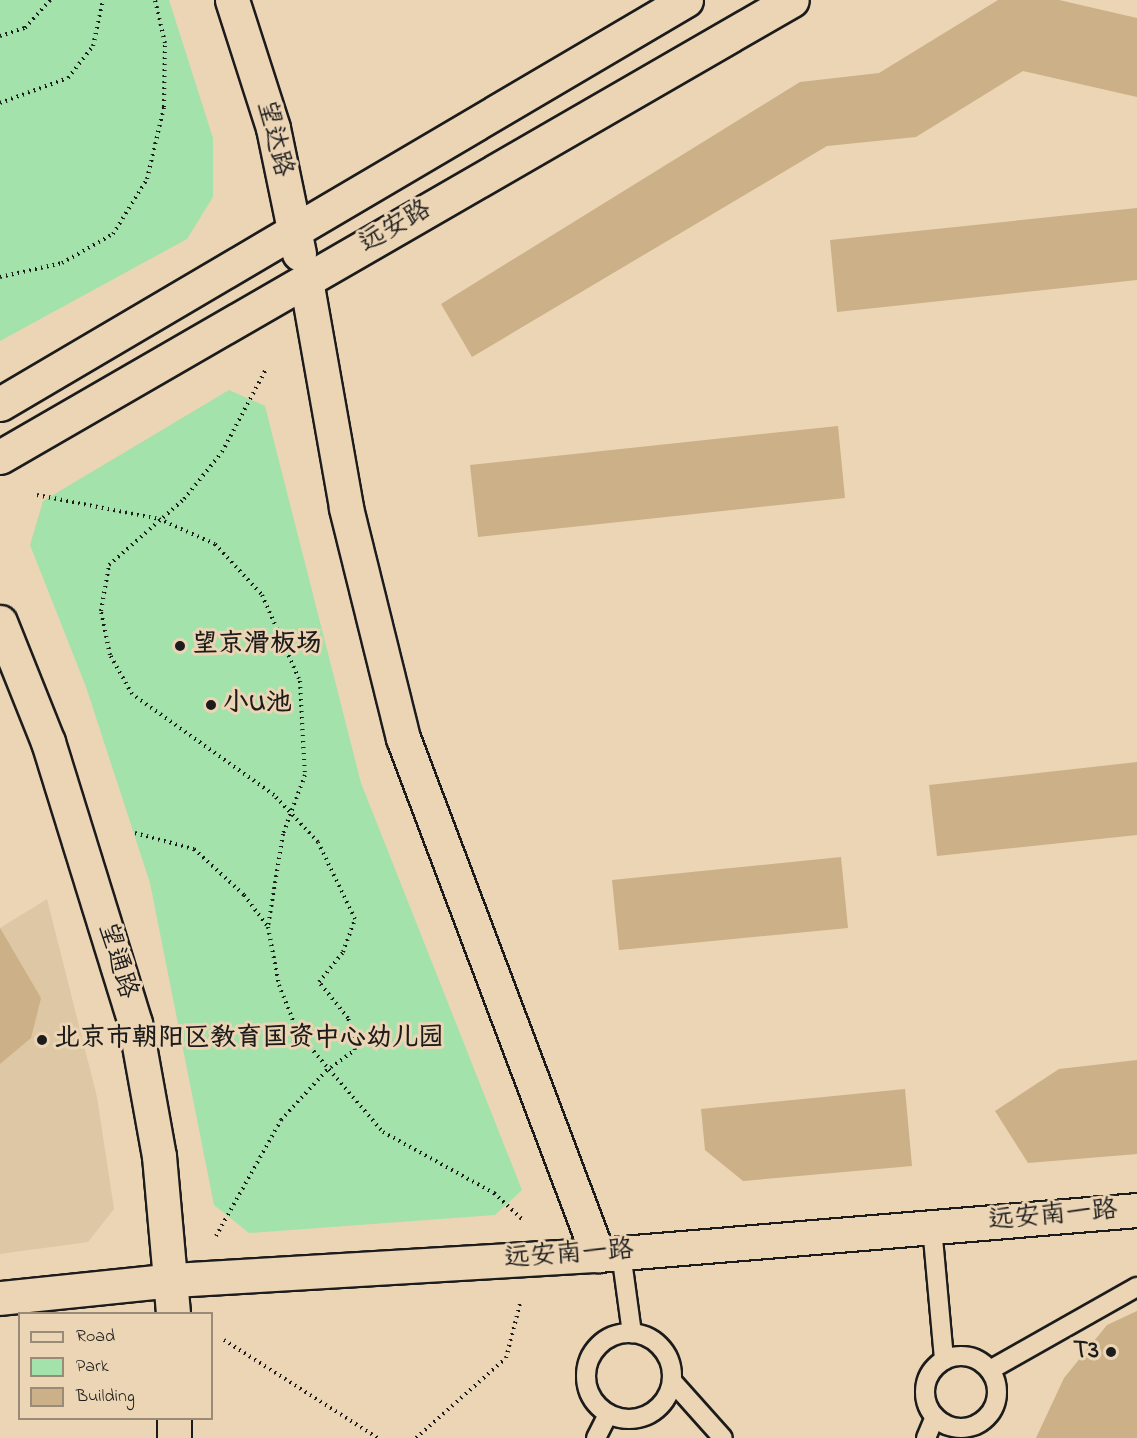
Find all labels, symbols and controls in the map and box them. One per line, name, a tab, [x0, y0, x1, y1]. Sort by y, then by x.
street label: 望达路	[248, 97, 298, 181]
street label: 远安路	[354, 195, 438, 261]
place label: 望京滑板场	[192, 630, 322, 662]
marker: 望京滑板场	[173, 639, 187, 653]
place label: 小U池	[223, 689, 291, 721]
marker: 小U池	[204, 698, 218, 712]
street label: 望通路	[90, 919, 142, 1003]
place label: 北京市朝阳区教育国资中心幼儿园	[54, 1024, 444, 1056]
marker: 北京市朝阳区教育国资中心幼儿园	[35, 1033, 49, 1047]
street label: 远安南一路	[987, 1196, 1119, 1238]
street label: 远安南一路	[503, 1236, 635, 1276]
legend	[18, 1312, 213, 1420]
text: Road	[76, 1324, 115, 1350]
place label: T3	[1073, 1336, 1099, 1368]
marker: T3	[1104, 1345, 1118, 1359]
text: Park	[76, 1354, 109, 1380]
text: Building	[76, 1384, 135, 1410]

